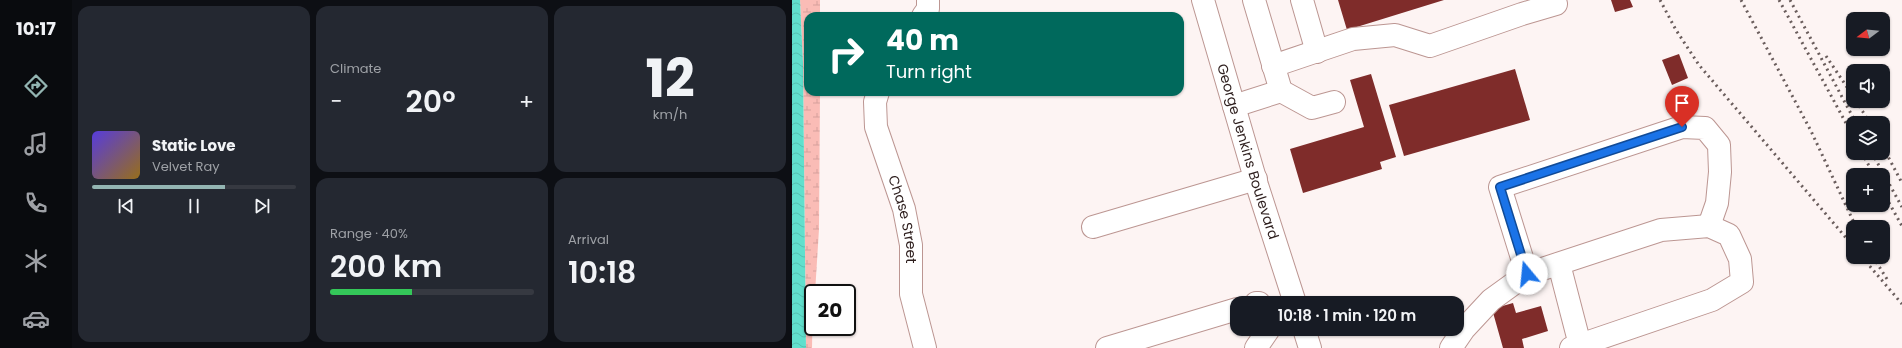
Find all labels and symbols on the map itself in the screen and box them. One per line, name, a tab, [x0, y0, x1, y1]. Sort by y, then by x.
north arrow	[1846, 12, 1890, 56]
street label: George Jenkins Boulevard	[1212, 61, 1284, 242]
pin	[1665, 86, 1699, 127]
street label: Chase Street	[883, 173, 921, 263]
position arrow	[1506, 253, 1548, 295]
speed limit sign: 20	[804, 284, 856, 336]

